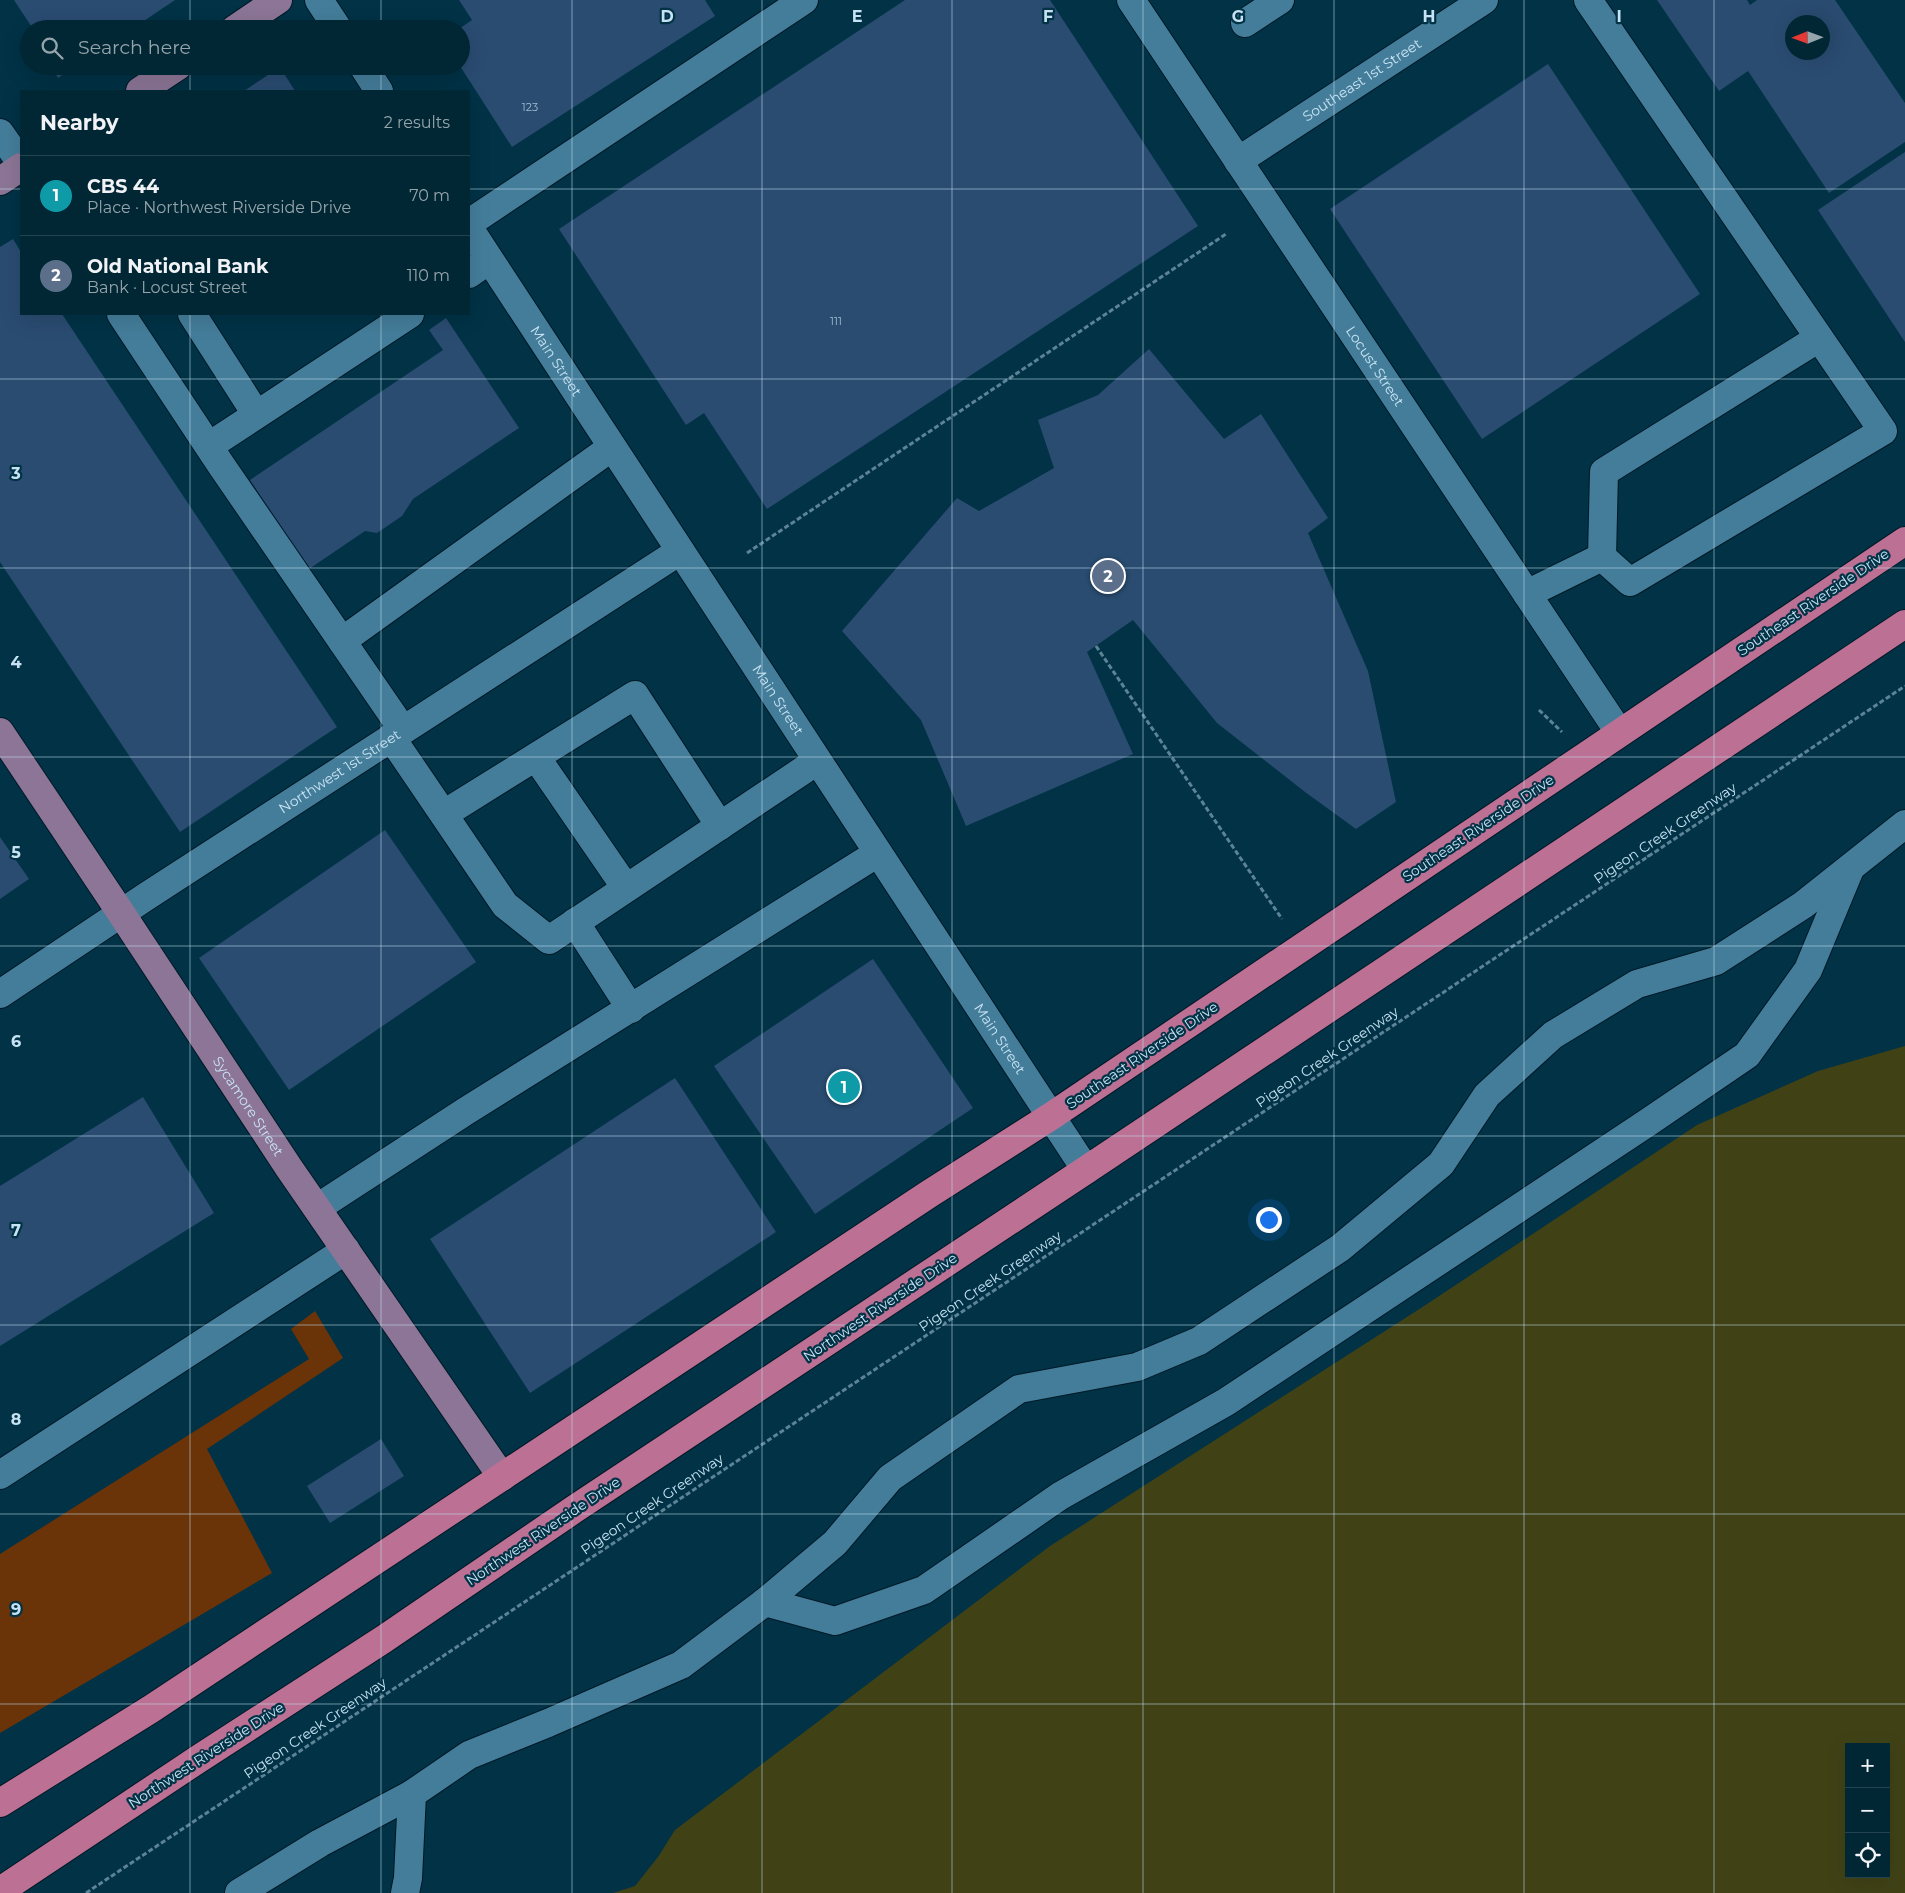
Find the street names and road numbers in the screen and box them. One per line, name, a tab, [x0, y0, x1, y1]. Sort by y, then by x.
street label: Southeast 1st Street	[1299, 34, 1425, 125]
street label: Main Street	[526, 322, 586, 400]
street label: Locust Street	[1342, 322, 1408, 410]
street label: Southeast Riverside Drive	[1734, 545, 1892, 659]
street label: Main Street	[748, 661, 808, 739]
street label: Northwest 1st Street	[275, 725, 404, 817]
street label: Southeast Riverside Drive	[1399, 771, 1557, 885]
street label: Pigeon Creek Greenway	[1590, 778, 1740, 887]
street label: Southeast Riverside Drive	[1063, 998, 1221, 1112]
street label: Main Street	[970, 1000, 1030, 1078]
street label: Pigeon Creek Greenway	[1252, 1002, 1402, 1111]
street label: Sycamore Street	[209, 1053, 288, 1160]
street label: Pigeon Creek Greenway	[915, 1226, 1065, 1335]
street label: Northwest Riverside Drive	[800, 1249, 960, 1365]
street label: Pigeon Creek Greenway	[577, 1449, 727, 1558]
street label: Northwest Riverside Drive	[463, 1473, 623, 1589]
street label: Pigeon Creek Greenway	[240, 1673, 390, 1782]
street label: Northwest Riverside Drive	[125, 1698, 287, 1812]

